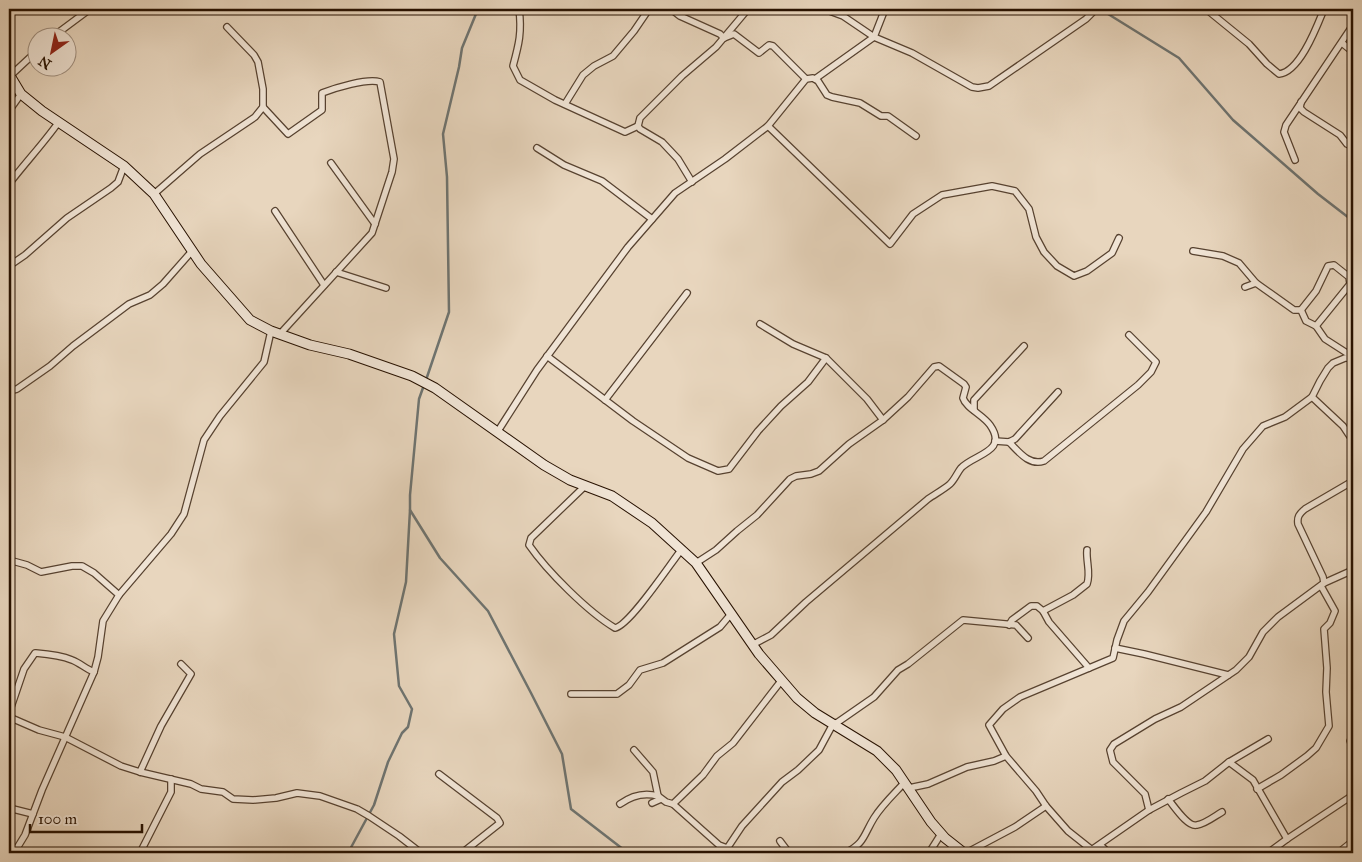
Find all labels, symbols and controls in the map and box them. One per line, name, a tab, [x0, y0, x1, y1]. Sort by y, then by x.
north arrow	[28, 28, 78, 78]
text: N	[35, 52, 55, 73]
scale bar	[30, 802, 142, 834]
text: 100 m	[38, 810, 78, 828]

